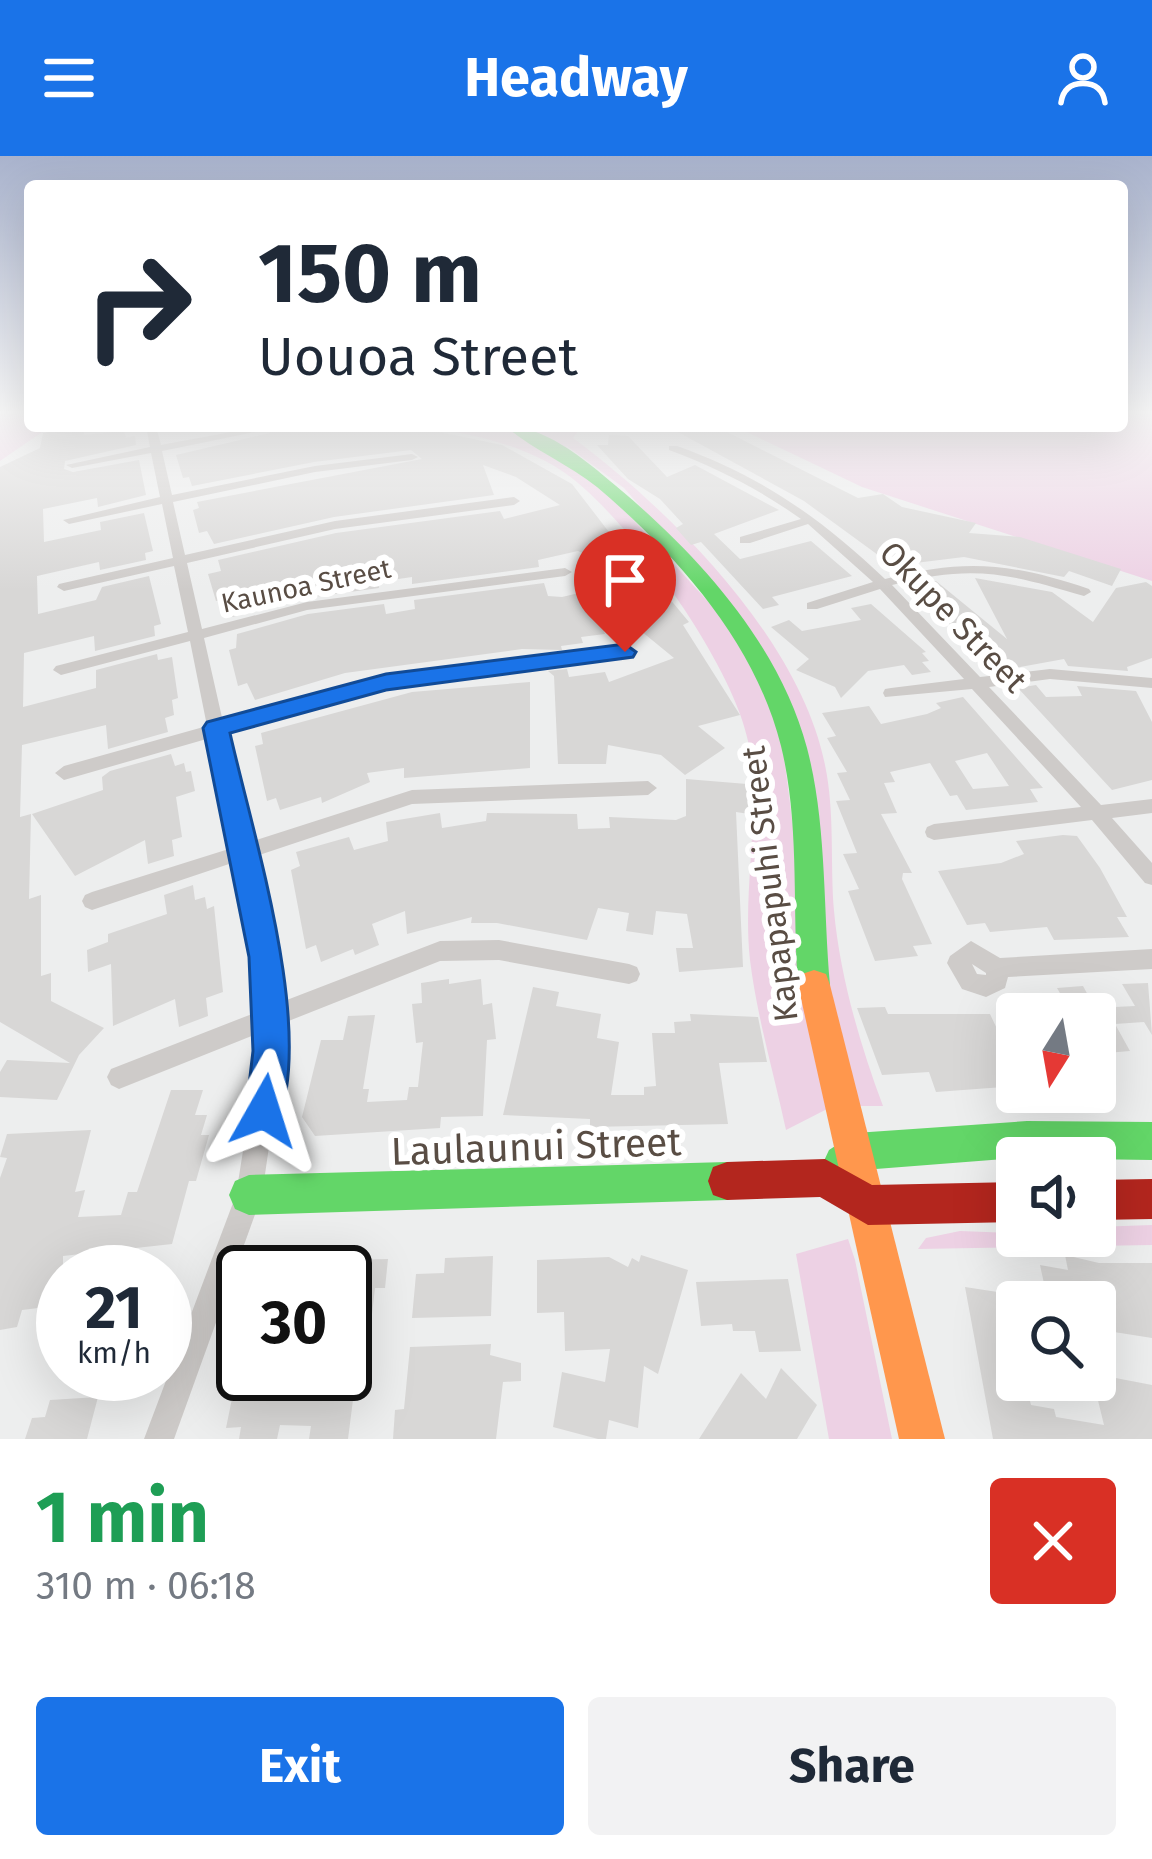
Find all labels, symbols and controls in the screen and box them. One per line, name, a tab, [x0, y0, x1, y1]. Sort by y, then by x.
icon: menu	[36, 45, 102, 111]
icon: person	[1050, 45, 1116, 111]
text: Headway	[464, 46, 688, 110]
text: 150 m	[258, 223, 482, 324]
icon: right	[60, 228, 216, 384]
text: Uouoa Street	[258, 325, 578, 389]
pin	[574, 529, 676, 652]
street label: Okupe Street	[871, 533, 1035, 701]
icon: arrive	[592, 547, 658, 613]
street label: Kaunoa Street	[218, 552, 394, 620]
street label: Kapapapuhi Street	[733, 744, 807, 1024]
north arrow	[996, 993, 1116, 1113]
map controls	[996, 993, 1116, 1401]
position arrow	[201, 1048, 327, 1174]
street label: Laulaunui Street	[390, 1119, 683, 1175]
button: sound	[996, 1137, 1116, 1257]
speed limit sign: 30	[216, 1245, 372, 1401]
text: 21	[85, 1272, 143, 1344]
button: search	[996, 1281, 1116, 1401]
text: km/h	[77, 1335, 151, 1371]
text: 1 min	[36, 1475, 209, 1561]
button: close	[990, 1478, 1116, 1604]
text: 310 m · 06:18	[36, 1563, 256, 1609]
button: Exit	[36, 1697, 564, 1835]
button: Share	[588, 1697, 1116, 1835]

